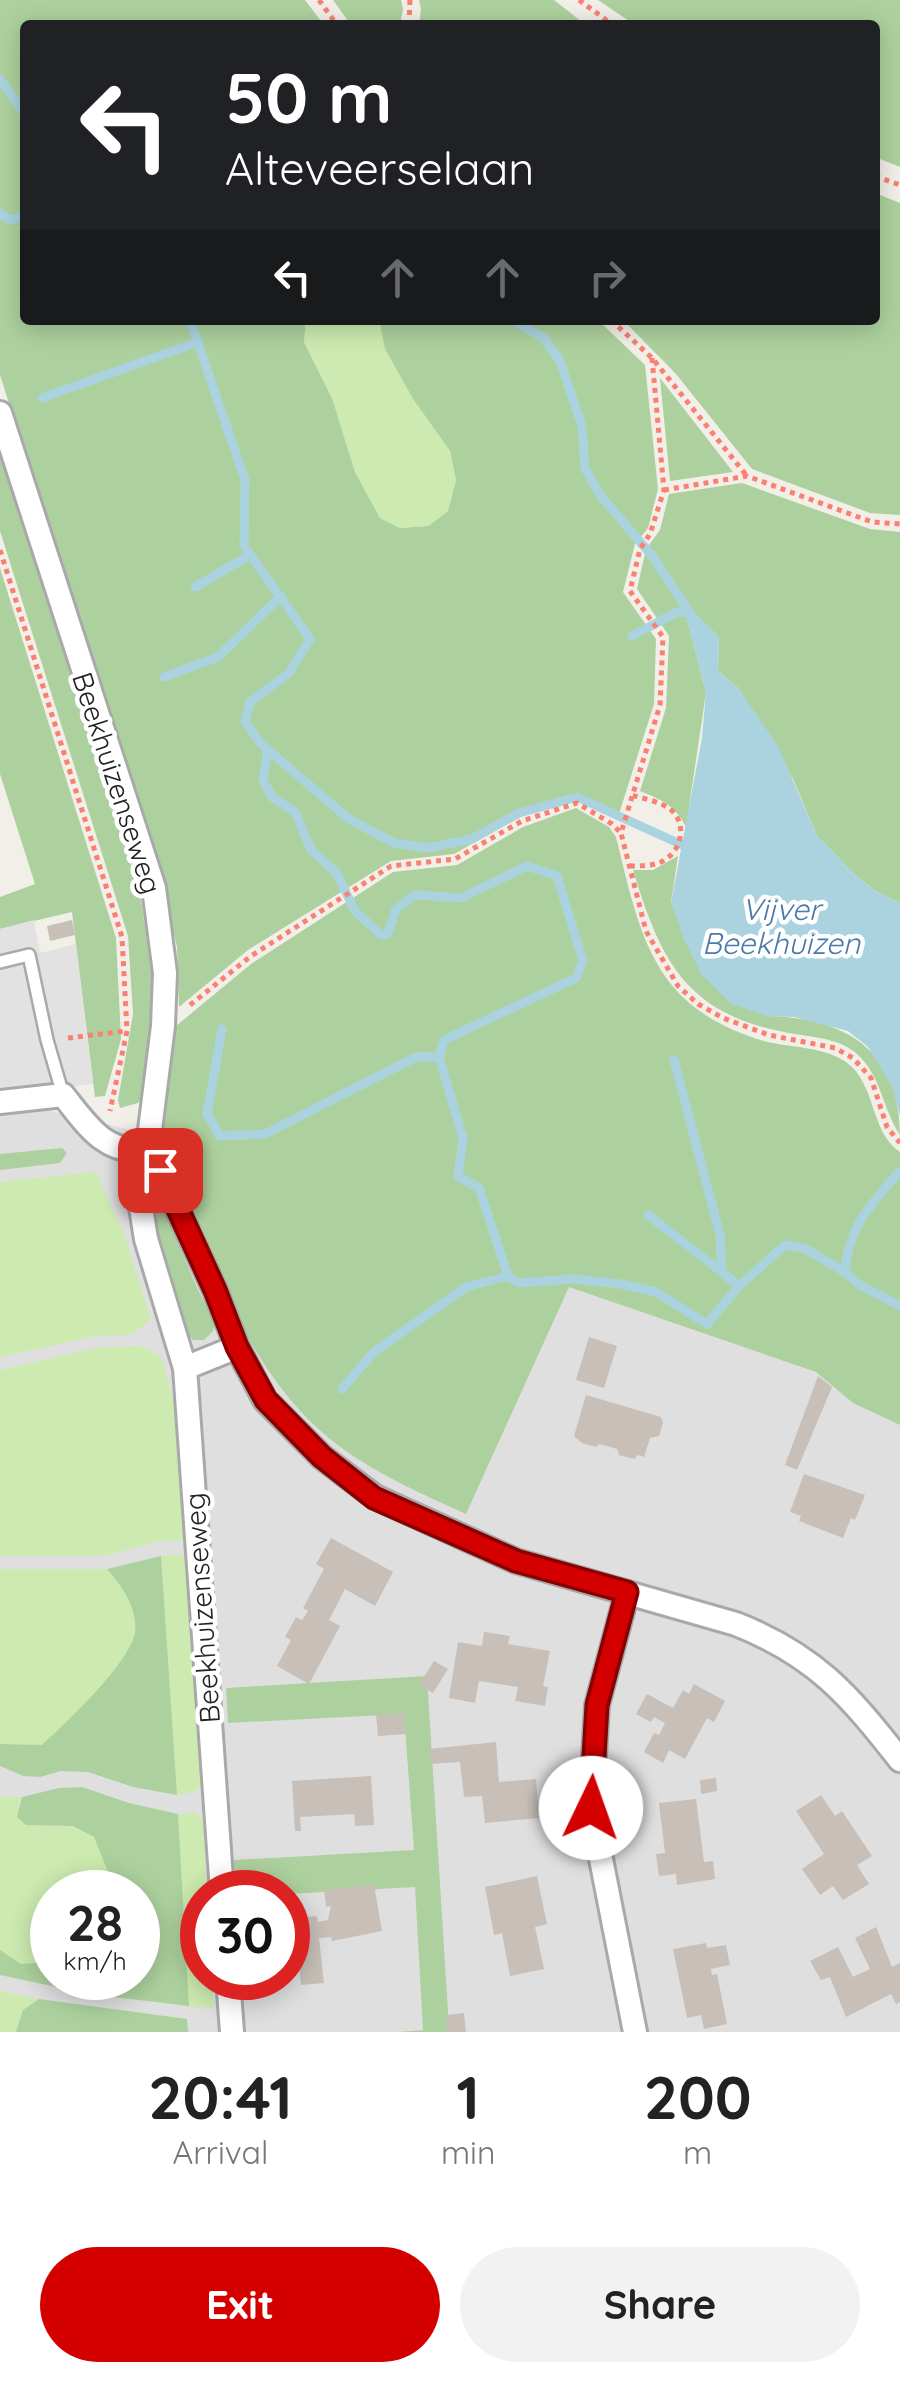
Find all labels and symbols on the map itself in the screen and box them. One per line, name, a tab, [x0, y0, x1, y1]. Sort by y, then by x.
street label: Beekhuizenseweg	[65, 668, 170, 898]
water label: Vijver Beekhuizen	[702, 890, 861, 962]
pin	[118, 1128, 203, 1213]
street label: Beekhuizenseweg	[176, 1492, 227, 1724]
position arrow	[539, 1756, 643, 1860]
speed limit sign: 30	[180, 1870, 310, 2000]

